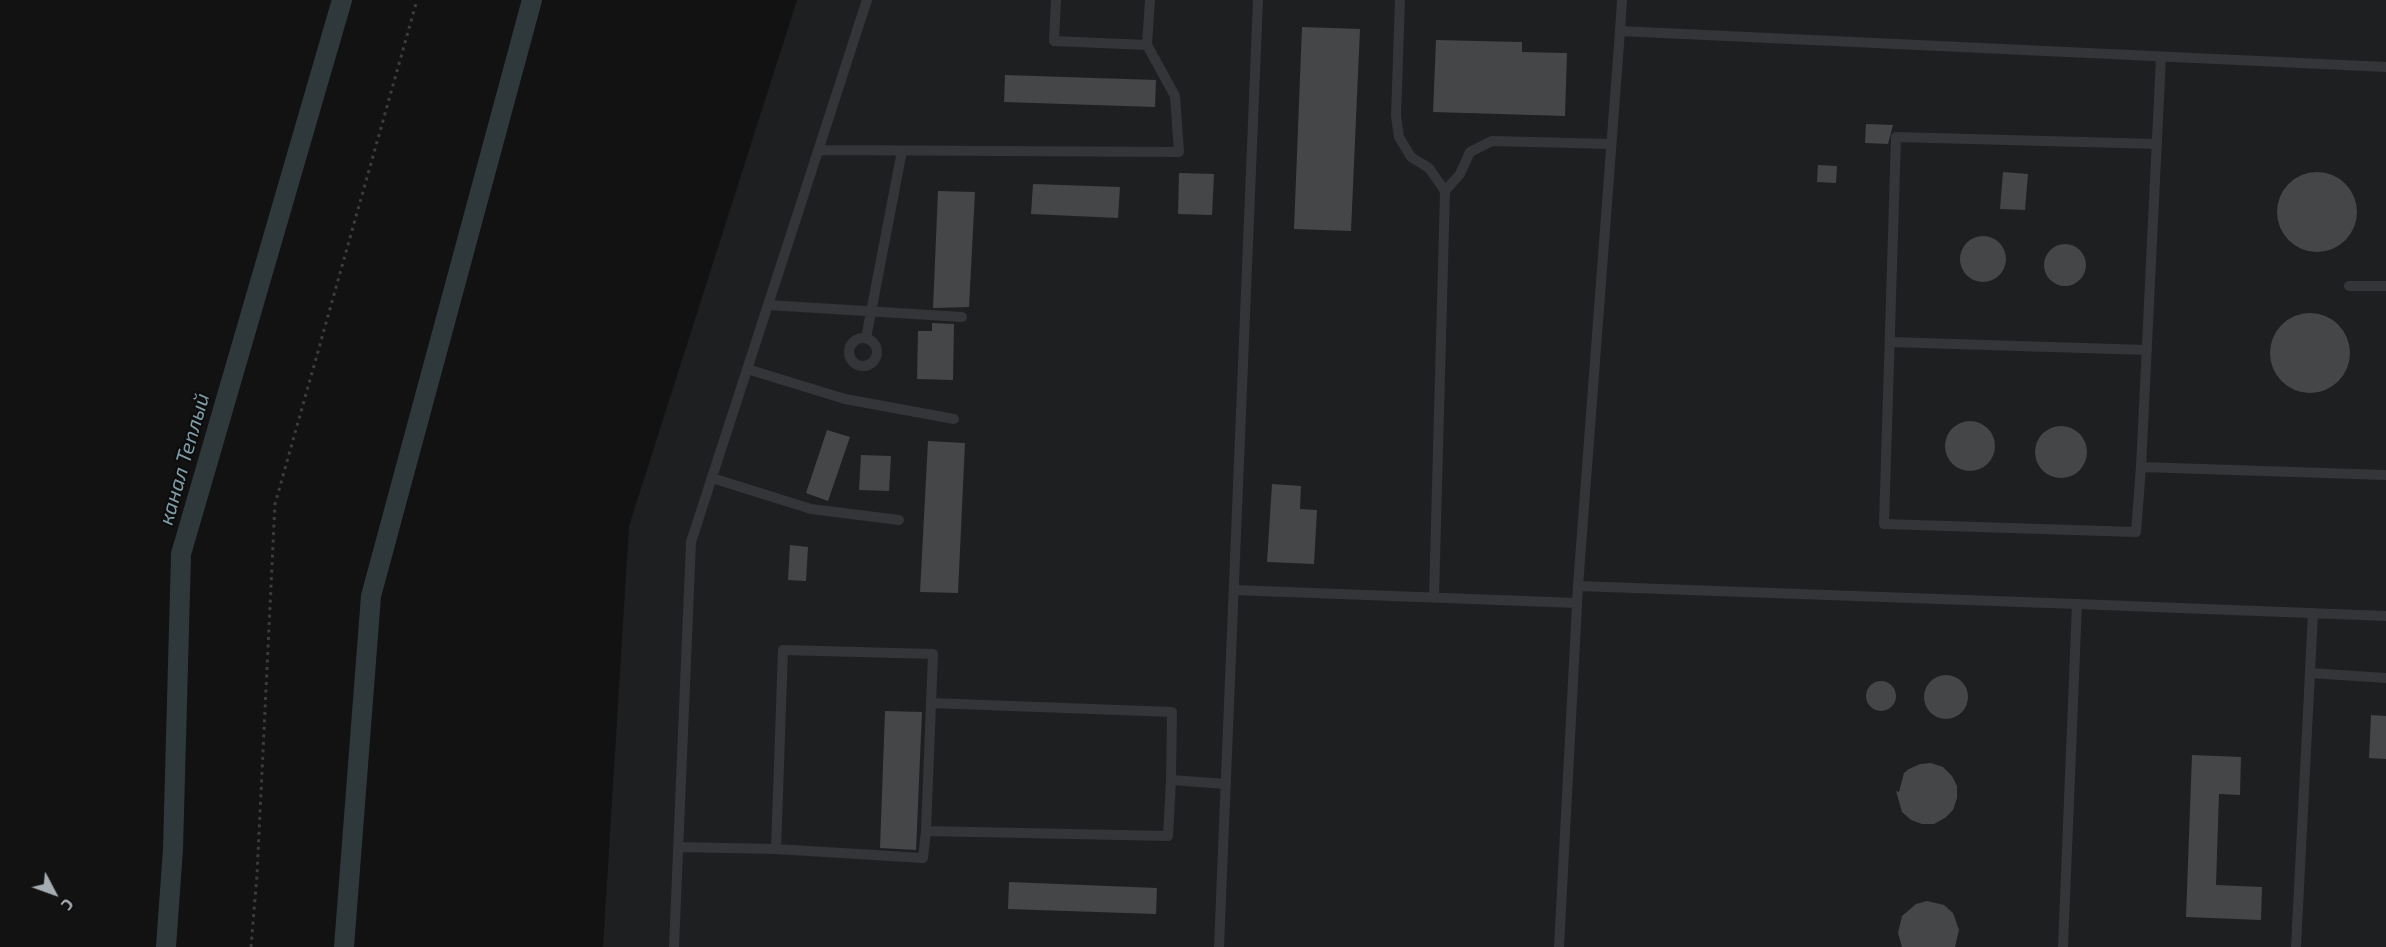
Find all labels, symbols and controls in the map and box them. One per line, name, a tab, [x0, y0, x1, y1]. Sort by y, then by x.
water label: канал Теплый	[153, 390, 215, 528]
north arrow	[24, 863, 84, 923]
text: С	[58, 895, 78, 915]

